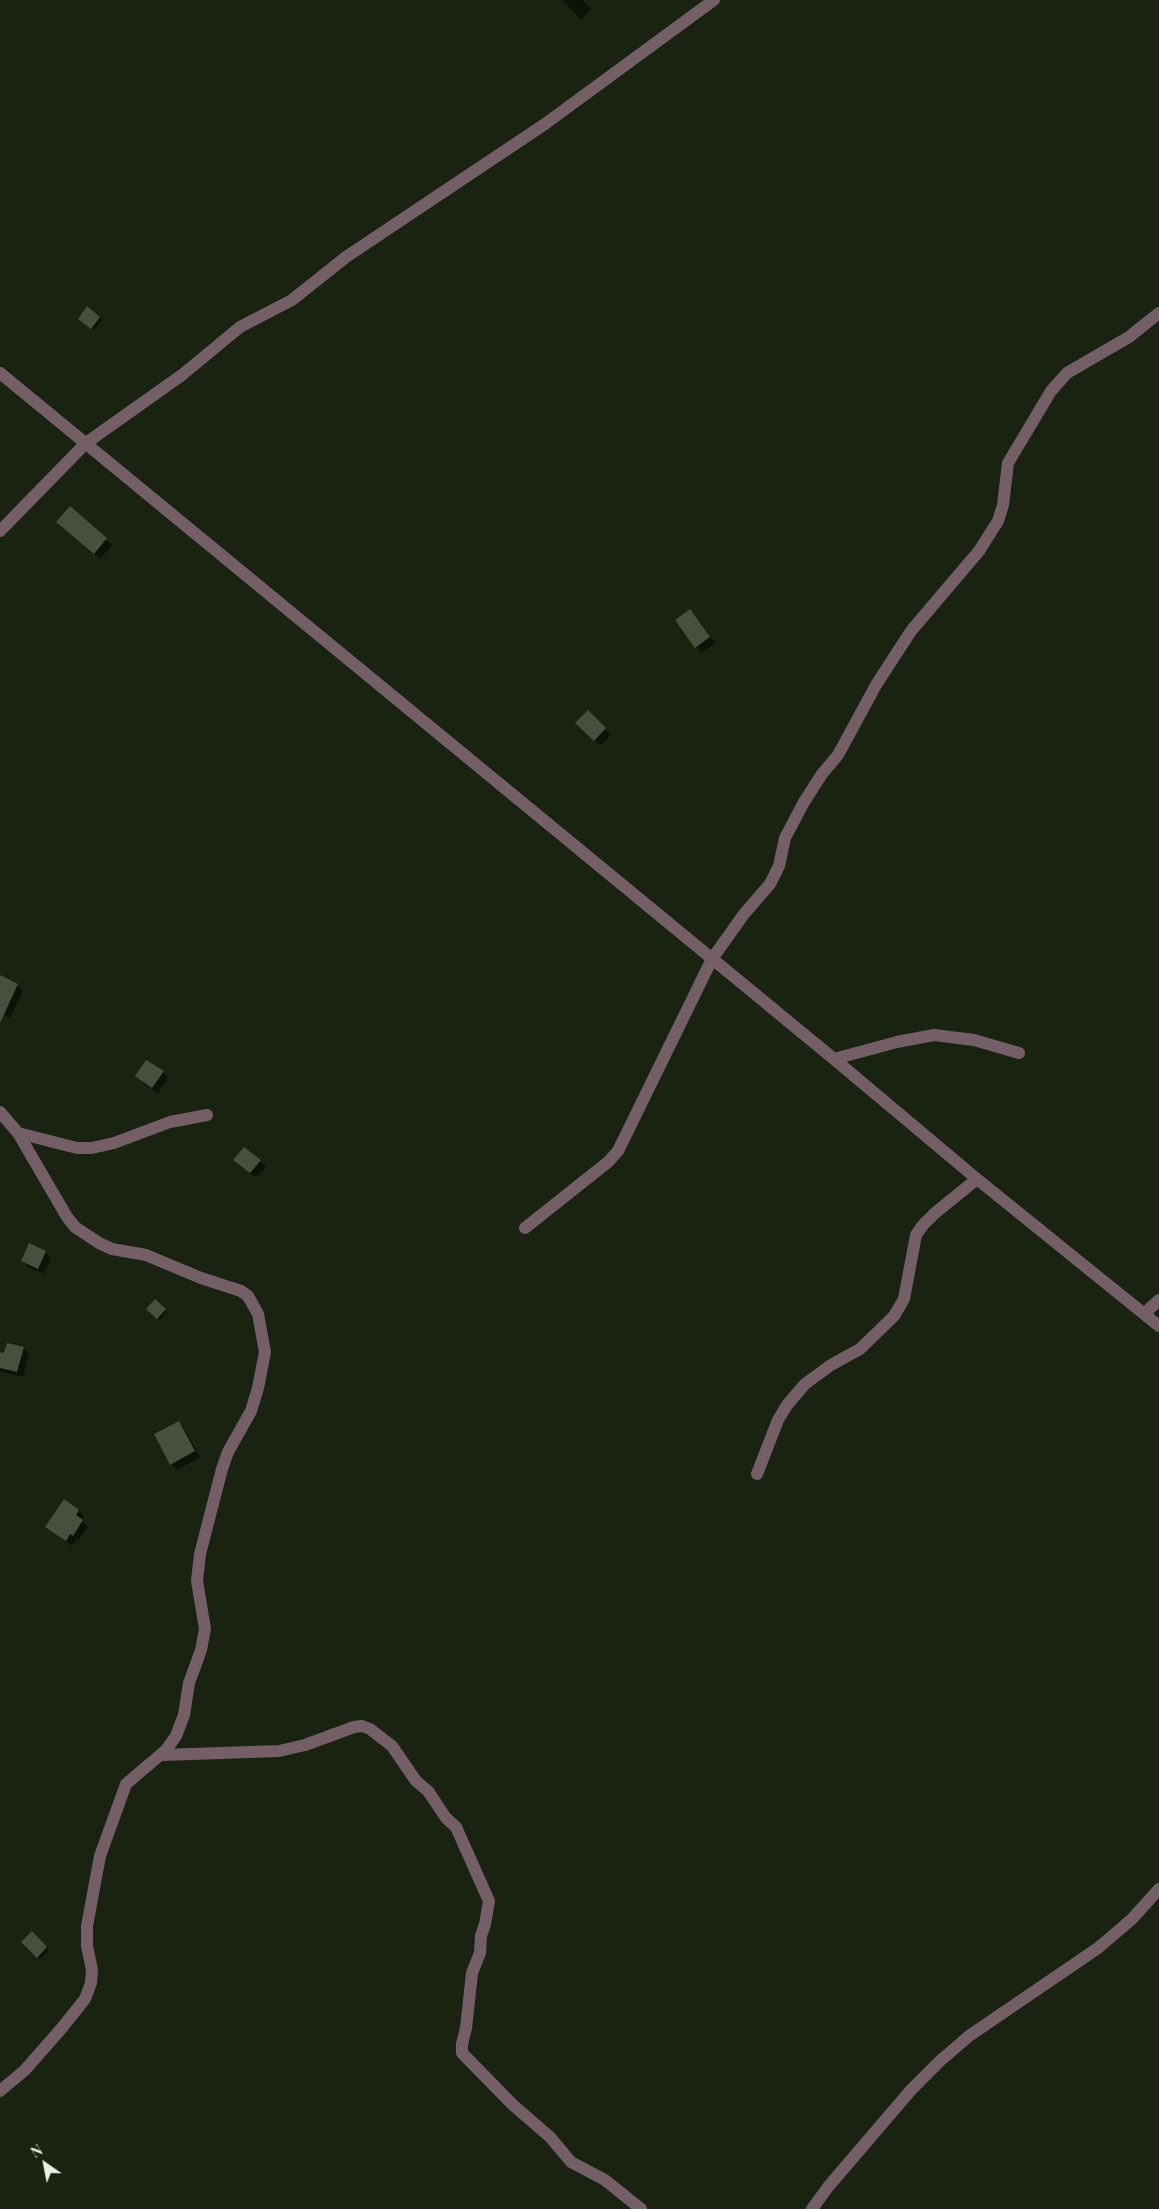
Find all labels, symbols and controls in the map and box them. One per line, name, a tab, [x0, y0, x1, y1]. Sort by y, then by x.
north arrow	[20, 2139, 70, 2189]
text: N	[27, 2140, 46, 2162]

